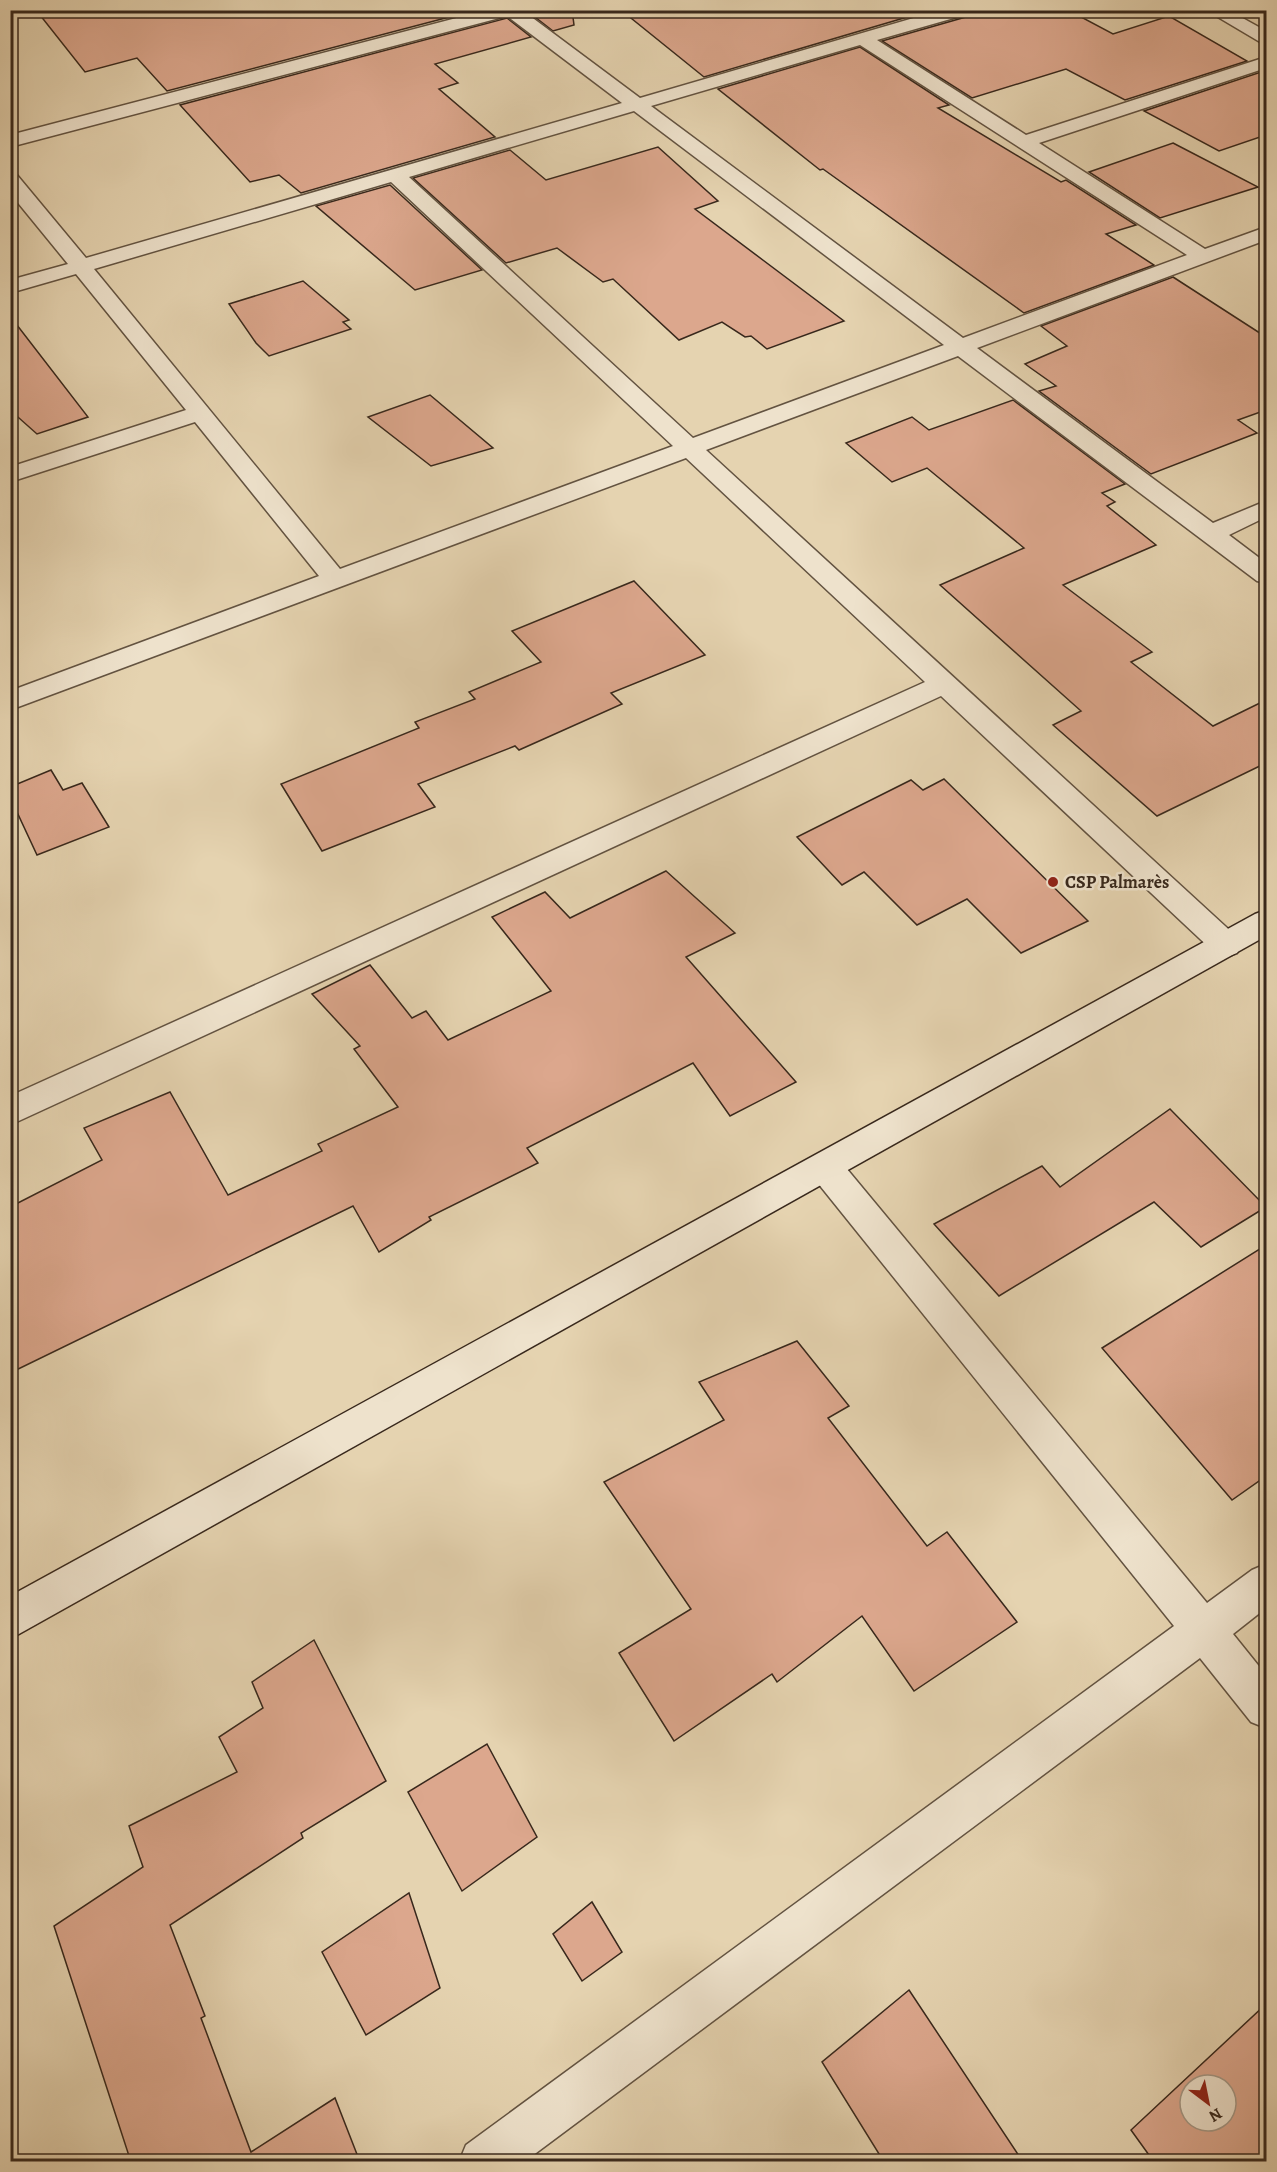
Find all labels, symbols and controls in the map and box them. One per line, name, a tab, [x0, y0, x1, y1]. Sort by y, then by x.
place label: CSP Palmarès	[1065, 870, 1169, 894]
marker: CSP Palmarès	[1046, 875, 1060, 889]
north arrow	[1178, 2073, 1238, 2133]
text: N	[1204, 2102, 1226, 2127]

